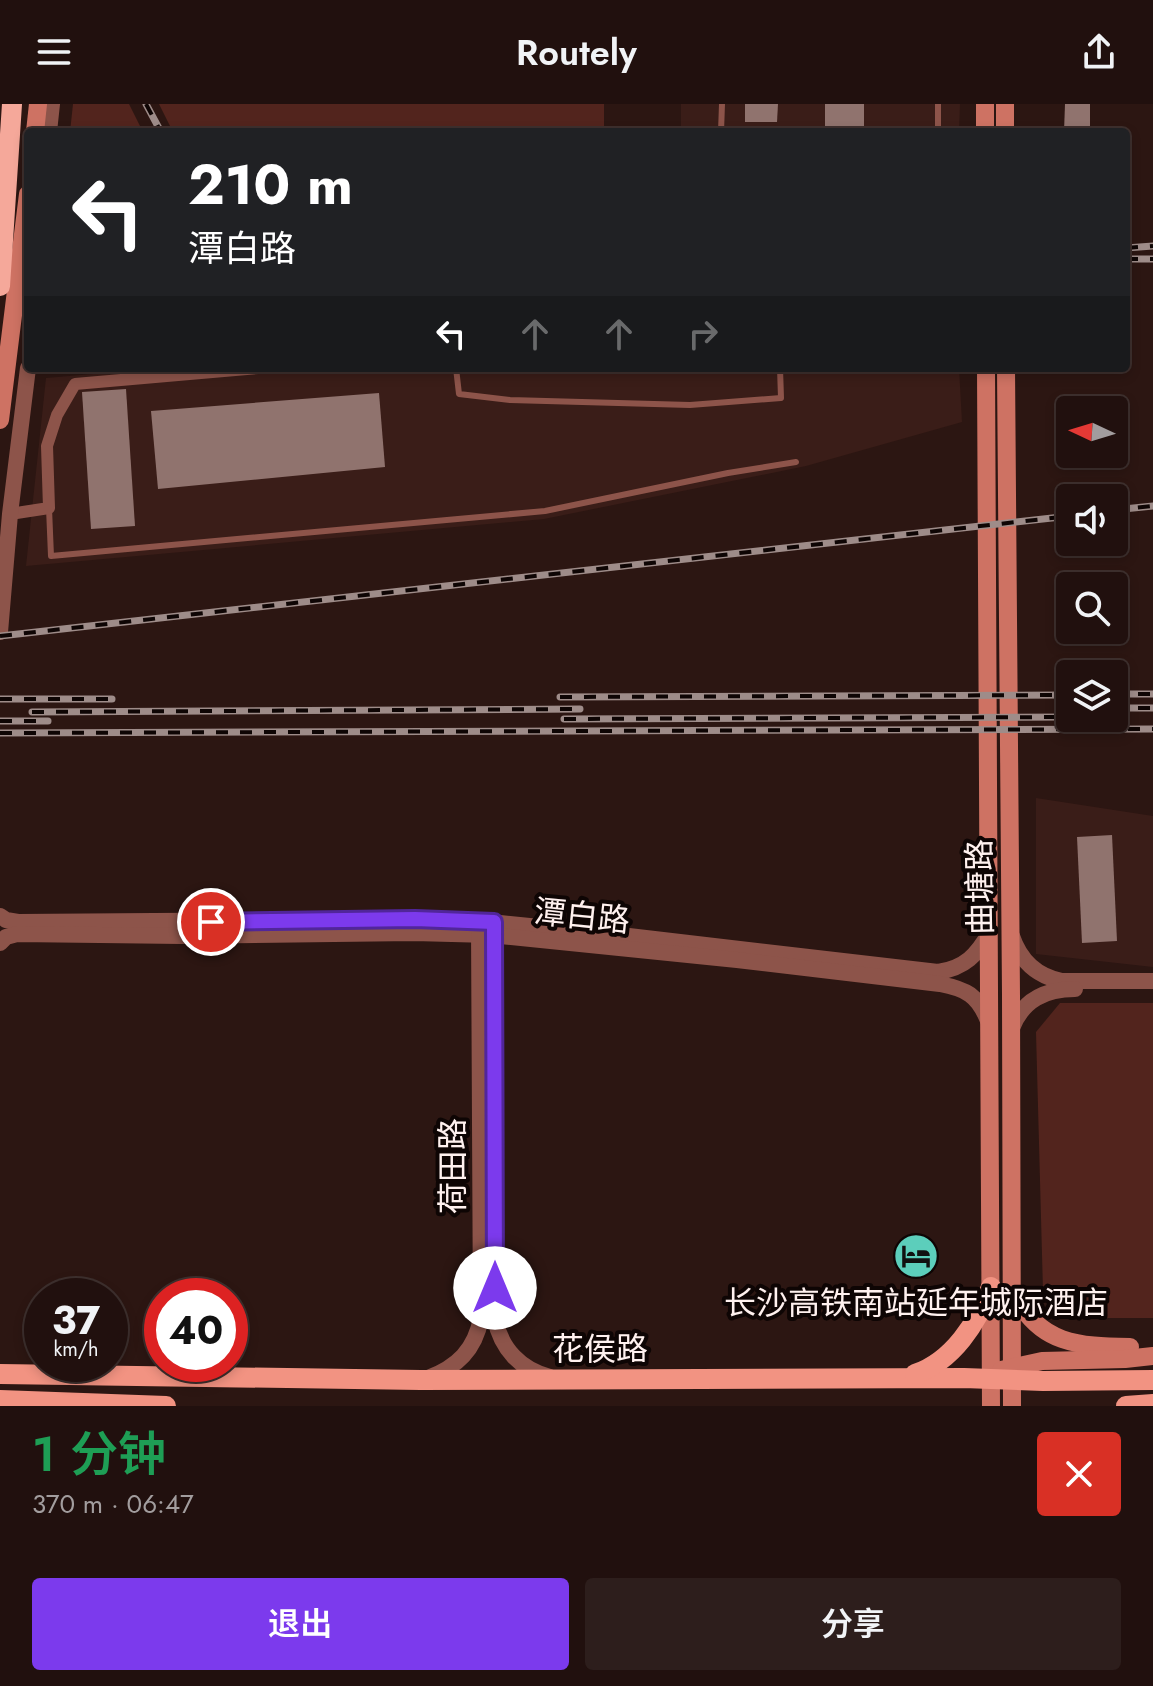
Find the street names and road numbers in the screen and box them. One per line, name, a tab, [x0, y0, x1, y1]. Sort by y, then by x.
street label: 曲塘路	[956, 839, 1004, 935]
street label: 潭白路	[532, 888, 632, 944]
street label: 荷田路	[430, 1118, 476, 1214]
street label: 花侯路	[552, 1326, 648, 1372]

